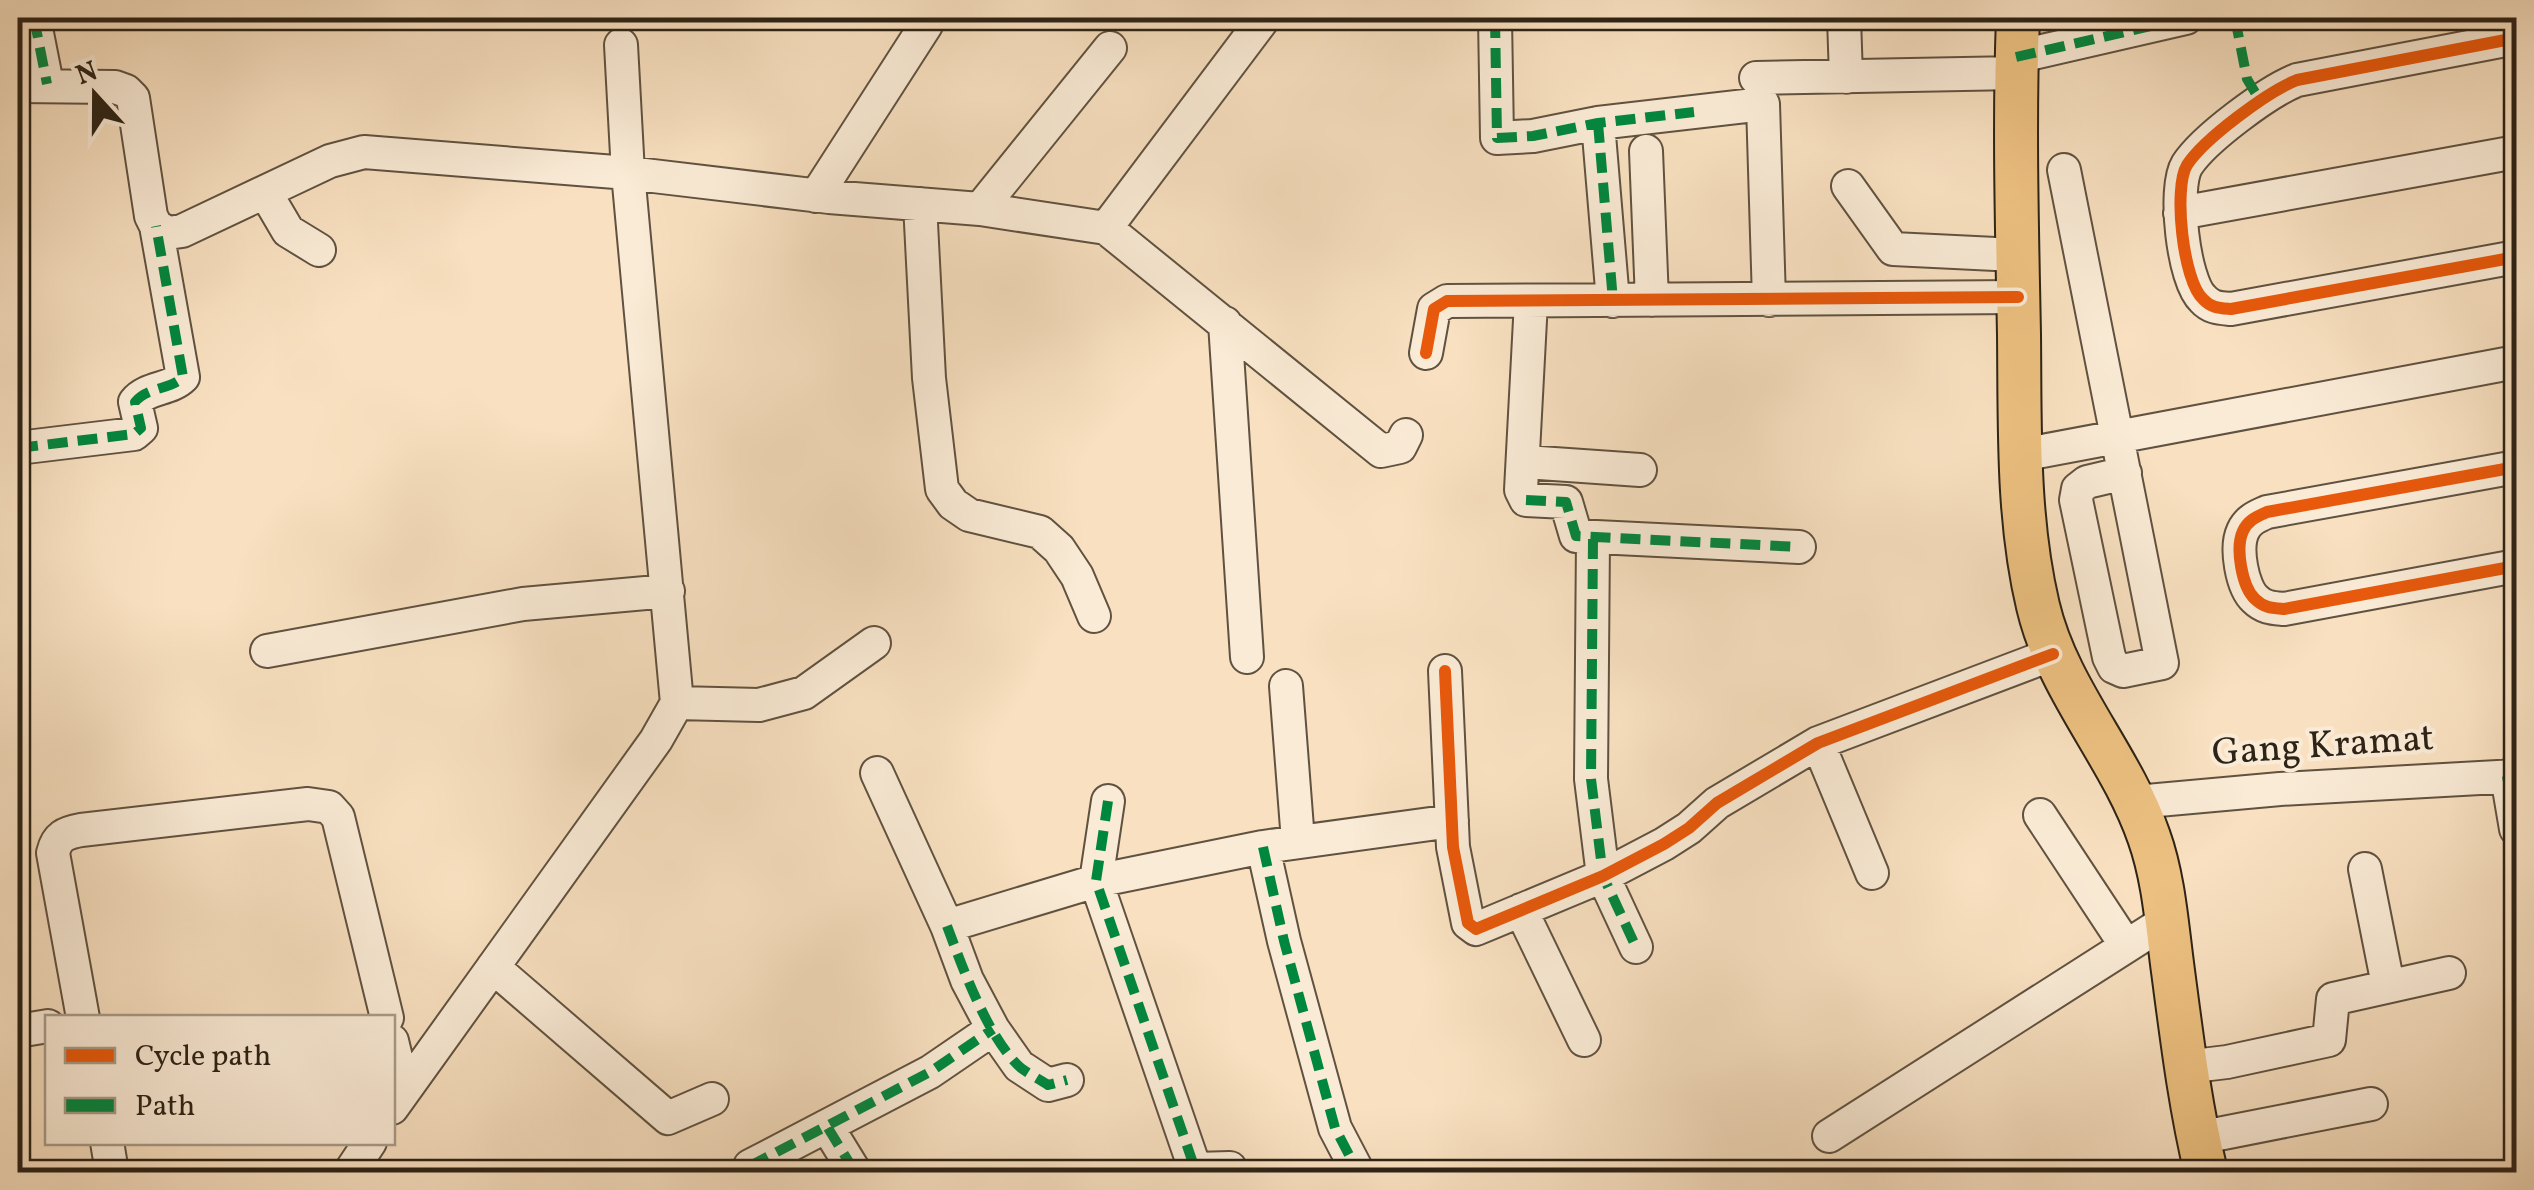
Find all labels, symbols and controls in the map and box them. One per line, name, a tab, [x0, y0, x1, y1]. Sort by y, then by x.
north arrow	[45, 45, 145, 145]
text: N	[70, 52, 103, 96]
street label: Gang Kramat	[2210, 713, 2436, 781]
legend	[45, 1015, 395, 1145]
text: Cycle path	[135, 1036, 271, 1078]
text: Path	[135, 1086, 195, 1128]

